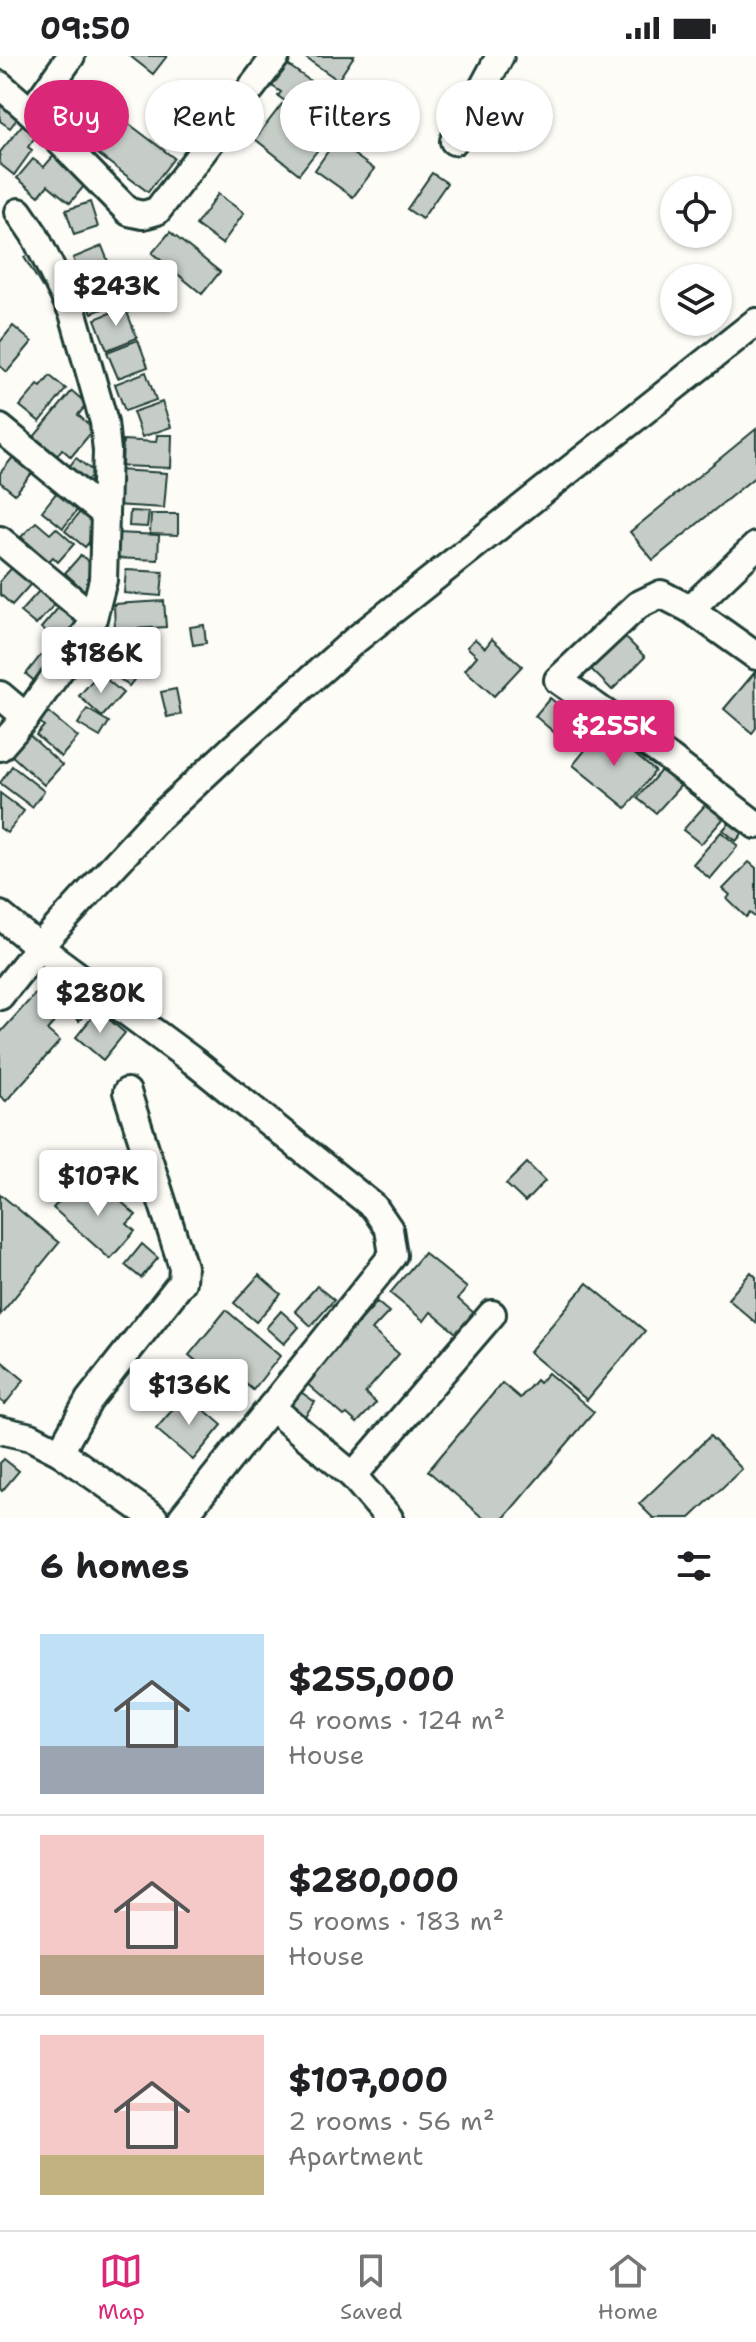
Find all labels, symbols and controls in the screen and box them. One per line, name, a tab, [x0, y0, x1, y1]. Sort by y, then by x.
text: 09:50	[40, 8, 131, 49]
chip: Buy	[24, 80, 129, 152]
chip: Rent	[145, 80, 264, 152]
chip: Filters	[280, 80, 420, 152]
chip: New	[436, 80, 553, 152]
map controls	[660, 176, 732, 336]
button: locate	[660, 176, 732, 248]
pin: $243K	[60, 260, 172, 328]
button: layers	[660, 264, 732, 336]
text: $243K	[72, 268, 160, 303]
pin: $186K	[45, 627, 157, 695]
text: $186K	[60, 635, 142, 670]
pin: $255K	[558, 700, 670, 768]
text: $255K	[571, 708, 657, 743]
pin: $280K	[44, 967, 156, 1035]
text: $280K	[55, 975, 145, 1010]
pin: $107K	[42, 1150, 154, 1218]
text: $107K	[57, 1158, 139, 1193]
pin: $136K	[133, 1359, 245, 1427]
text: $136K	[148, 1367, 230, 1402]
text: 6 homes	[40, 1543, 189, 1589]
icon: filters	[672, 1544, 716, 1588]
text: $255,000	[288, 1656, 455, 1702]
icon: home	[104, 1666, 200, 1762]
text: 4 rooms · 124 m²	[288, 1702, 505, 1737]
text: House	[288, 1737, 364, 1772]
text: $280,000	[288, 1857, 459, 1903]
icon: home	[104, 1867, 200, 1963]
text: 5 rooms · 183 m²	[288, 1903, 504, 1938]
text: House	[288, 1938, 364, 1973]
text: $107,000	[288, 2057, 448, 2103]
icon: home	[104, 2067, 200, 2163]
text: 2 rooms · 56 m²	[288, 2103, 495, 2138]
text: Apartment	[288, 2138, 424, 2173]
tab: Map	[98, 2249, 145, 2326]
tab: Saved	[340, 2249, 403, 2326]
tab: Home	[598, 2249, 658, 2326]

